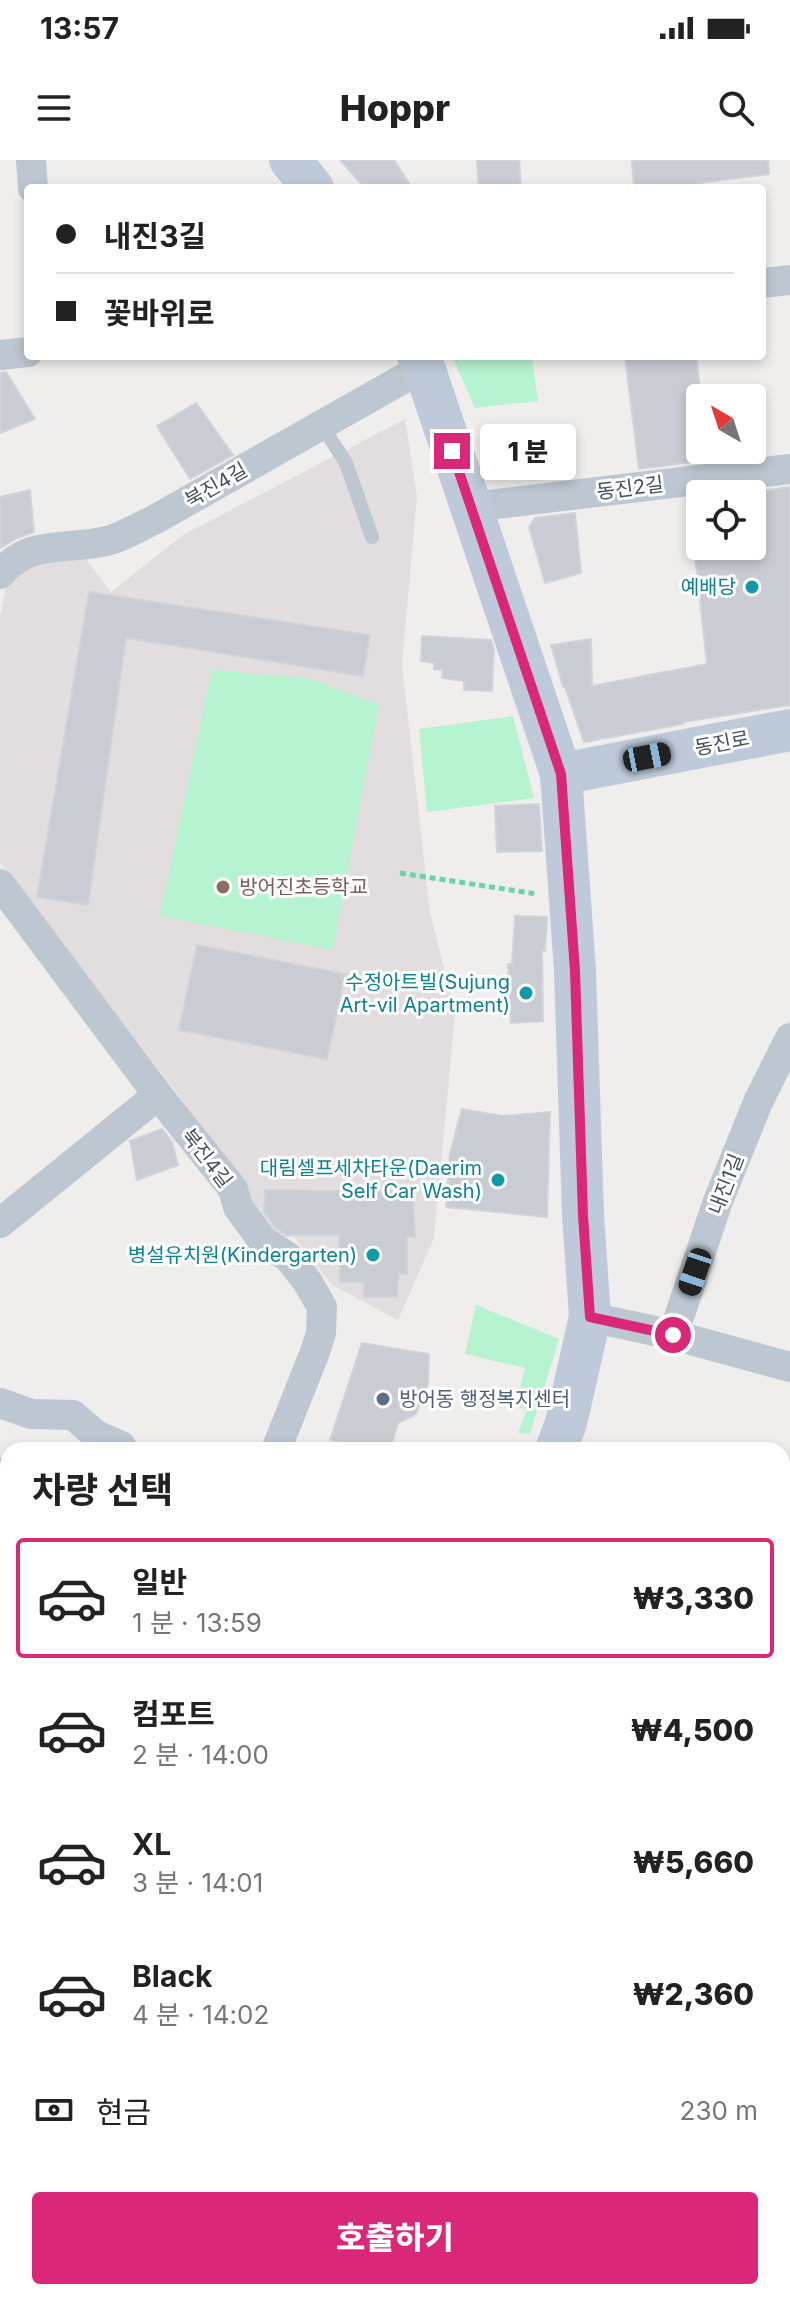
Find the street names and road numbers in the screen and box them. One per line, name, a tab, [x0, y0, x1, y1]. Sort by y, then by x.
street label: 북진4길	[181, 458, 251, 512]
street label: 동진2길	[595, 472, 665, 504]
street label: 동진로	[693, 726, 751, 760]
street label: 북진4길	[177, 1124, 237, 1192]
street label: 내진1길	[703, 1150, 749, 1218]

